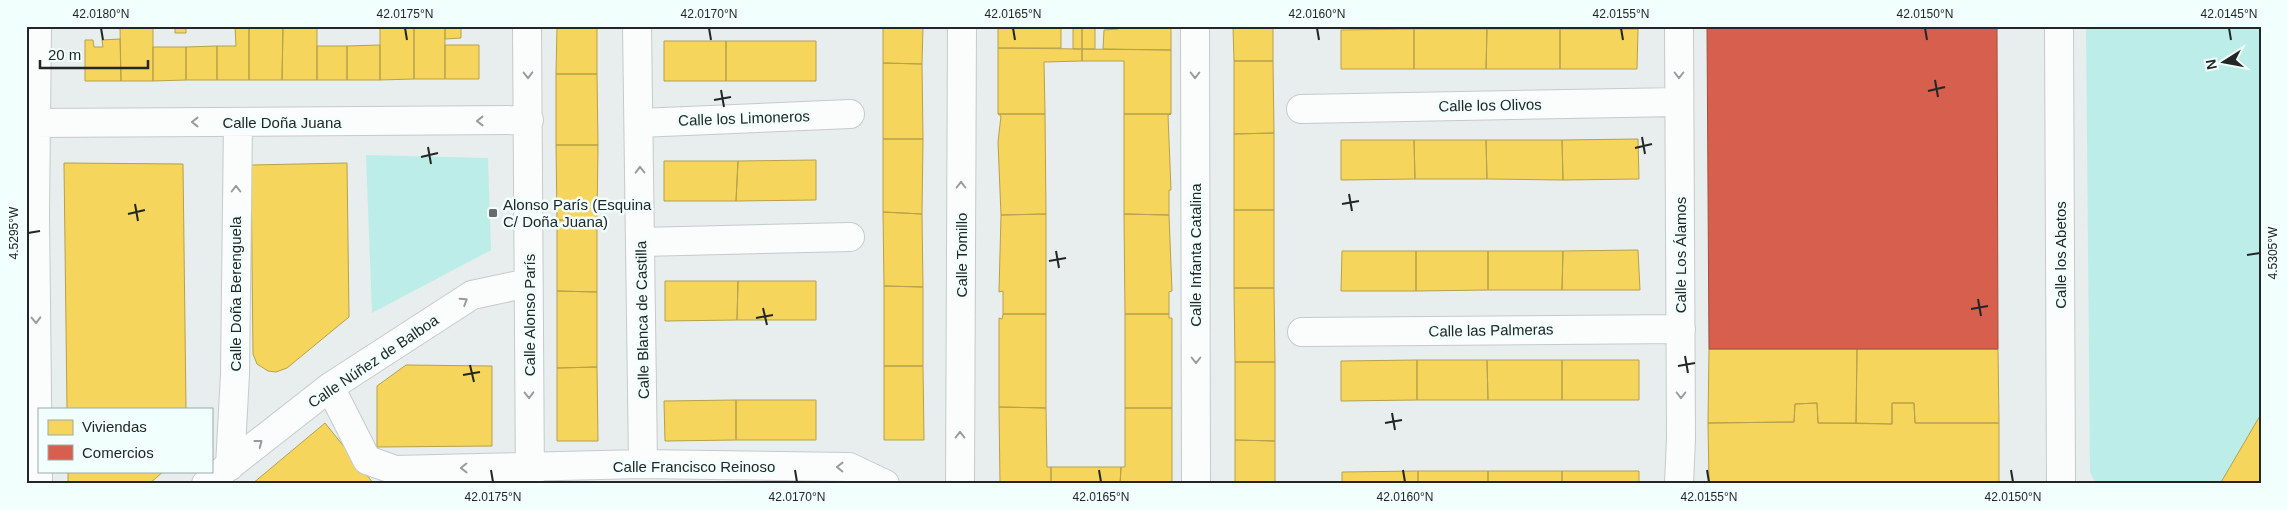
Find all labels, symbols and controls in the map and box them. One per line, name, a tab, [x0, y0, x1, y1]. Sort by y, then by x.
text: 42.0180°N	[73, 7, 129, 21]
text: 42.0175°N	[377, 7, 433, 21]
text: 42.0170°N	[681, 7, 737, 21]
text: 42.0165°N	[985, 7, 1041, 21]
text: 42.0160°N	[1289, 7, 1345, 21]
text: 42.0155°N	[1593, 7, 1649, 21]
text: 42.0150°N	[1897, 7, 1953, 21]
text: 42.0145°N	[2201, 7, 2257, 21]
scale bar	[40, 38, 148, 70]
north arrow	[2200, 38, 2250, 88]
text: 20 m	[48, 46, 81, 63]
text: N	[2202, 58, 2220, 71]
one-way arrow	[523, 72, 533, 79]
one-way arrow	[1190, 72, 1200, 79]
one-way arrow	[1674, 72, 1684, 79]
street label: Calle los Olivos	[1438, 96, 1542, 114]
street label: Calle los Limoneros	[678, 107, 810, 129]
street label: Calle Doña Juana	[222, 114, 342, 131]
one-way arrow	[476, 116, 484, 126]
one-way arrow	[191, 117, 199, 127]
one-way arrow	[635, 166, 645, 174]
one-way arrow	[956, 181, 966, 188]
street label: Calle Infanta Catalina	[1187, 183, 1204, 327]
one-way arrow	[231, 185, 241, 193]
place label: Alonso París (Esquina C/ Doña Juana)	[503, 196, 652, 230]
street label: Calle Los Álamos	[1672, 197, 1689, 313]
street label: Calle los Abetos	[2052, 201, 2069, 309]
text: 4.5295°W	[7, 206, 21, 259]
marker: Alonso París (Esquina C/ Doña Juana)	[487, 207, 499, 219]
street label: Calle Tomillo	[953, 213, 970, 297]
street label: Calle Doña Berenguela	[227, 216, 244, 372]
text: 4.5305°W	[2266, 226, 2280, 279]
street label: Calle Blanca de Castilla	[632, 240, 652, 399]
street label: Calle Alonso París	[521, 254, 538, 376]
one-way arrow	[458, 297, 467, 307]
street label: Calle Núñez de Balboa	[305, 311, 442, 411]
one-way arrow	[31, 317, 42, 325]
street label: Calle las Palmeras	[1428, 320, 1554, 340]
one-way arrow	[1191, 356, 1201, 364]
one-way arrow	[524, 392, 534, 399]
one-way arrow	[1676, 392, 1686, 399]
legend	[38, 408, 212, 472]
text: Viviendas	[82, 418, 147, 435]
one-way arrow	[955, 431, 965, 438]
one-way arrow	[253, 440, 263, 449]
text: Comercios	[82, 444, 154, 461]
street label: Calle Francisco Reinoso	[613, 458, 775, 475]
one-way arrow	[836, 461, 844, 472]
one-way arrow	[460, 463, 468, 474]
text: 42.0175°N	[465, 490, 521, 504]
text: 42.0170°N	[769, 490, 825, 504]
text: 42.0165°N	[1073, 490, 1129, 504]
text: 42.0160°N	[1377, 490, 1433, 504]
text: 42.0155°N	[1681, 490, 1737, 504]
text: 42.0150°N	[1985, 490, 2041, 504]

